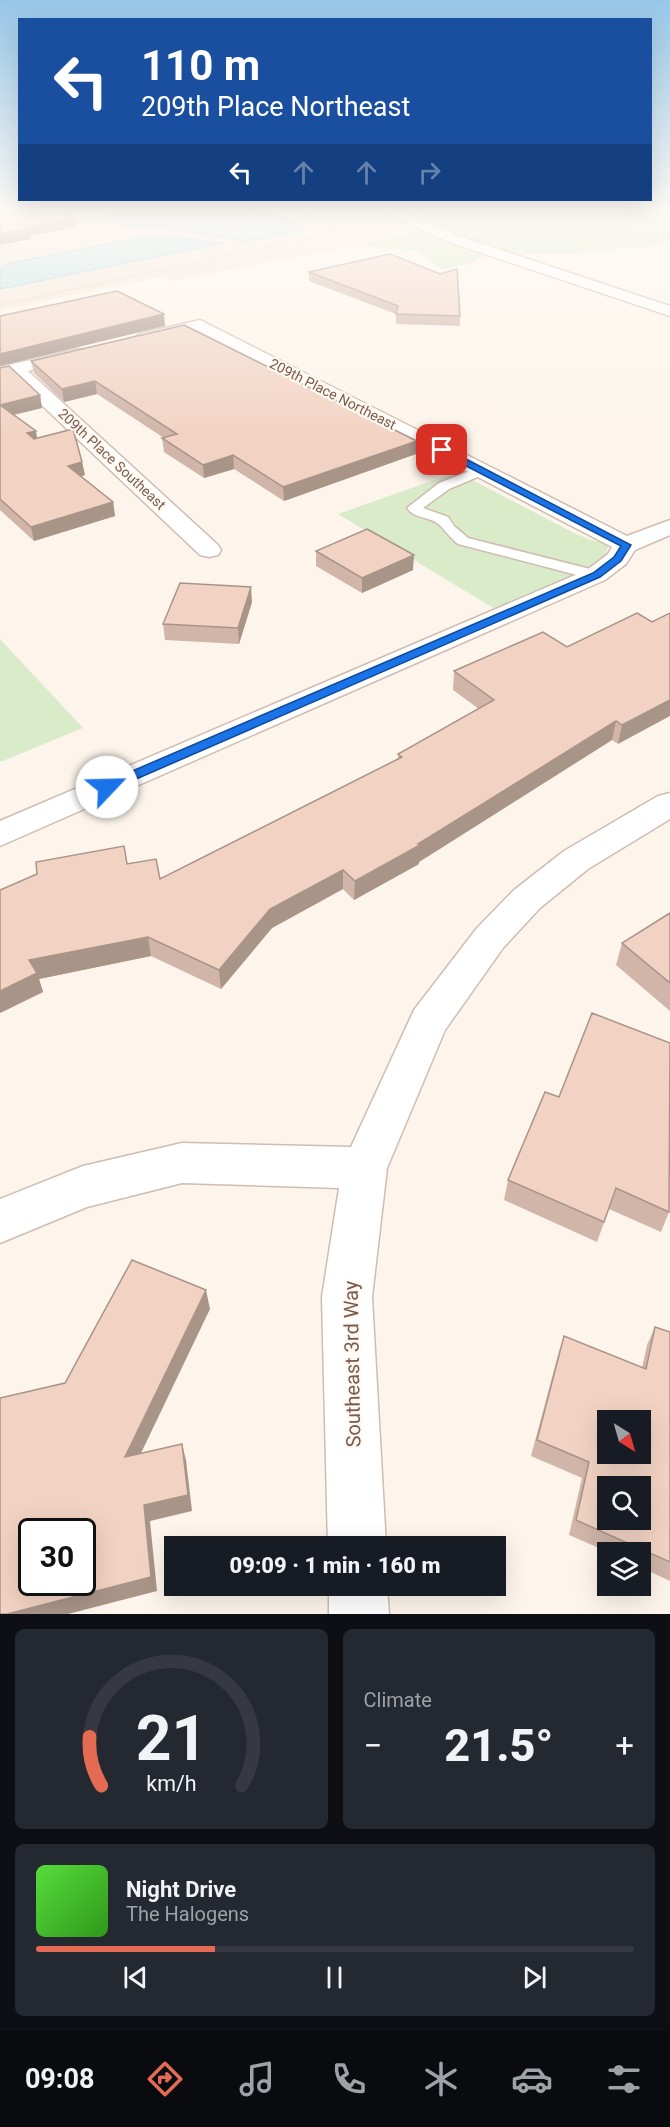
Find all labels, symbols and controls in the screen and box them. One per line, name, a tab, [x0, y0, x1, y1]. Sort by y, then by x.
text: 110 m	[141, 41, 260, 90]
icon: left	[42, 42, 120, 120]
text: 209th Place Northeast	[141, 91, 410, 123]
icon: left	[224, 156, 257, 189]
icon: ahead	[287, 156, 320, 189]
icon: ahead	[350, 156, 383, 189]
icon: right	[413, 156, 446, 189]
street label: 209th Place Northeast	[267, 355, 399, 433]
street label: 209th Place Southeast	[55, 405, 169, 513]
pin	[416, 424, 467, 475]
icon: arrive	[425, 433, 458, 466]
position arrow	[75, 755, 139, 819]
street label: Southeast 3rd Way	[339, 1280, 365, 1448]
north arrow	[597, 1410, 651, 1464]
map controls	[597, 1410, 651, 1596]
button: search	[597, 1476, 651, 1530]
speed limit sign: 30	[18, 1518, 96, 1596]
button: layers	[597, 1542, 651, 1596]
text: 09:09 · 1 min · 160 m	[230, 1553, 440, 1578]
text: Climate	[364, 1688, 432, 1712]
text: 21	[135, 1702, 207, 1775]
text: 21.5°	[444, 1719, 553, 1772]
text: −	[364, 1726, 382, 1765]
text: +	[615, 1726, 634, 1765]
text: km/h	[146, 1771, 196, 1796]
text: Night Drive	[126, 1877, 236, 1902]
text: The Halogens	[126, 1902, 249, 1926]
icon: previous	[119, 1961, 152, 1994]
icon: pause	[318, 1961, 351, 1994]
icon: next	[518, 1961, 551, 1994]
icon: directions	[144, 2058, 186, 2100]
icon: music	[236, 2058, 278, 2100]
icon: phone	[328, 2058, 370, 2100]
icon: climate	[420, 2058, 462, 2100]
icon: car	[511, 2058, 553, 2100]
icon: filters	[603, 2058, 645, 2100]
text: 09:08	[25, 2063, 94, 2095]

